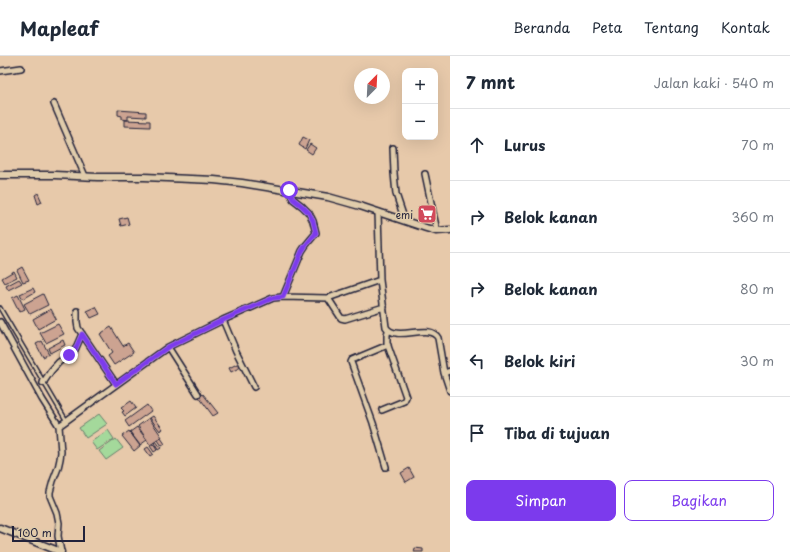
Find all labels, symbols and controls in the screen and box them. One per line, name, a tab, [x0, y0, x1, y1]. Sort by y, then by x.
text: Mapleaf	[20, 14, 98, 42]
text: Beranda	[513, 17, 570, 38]
text: Peta	[592, 17, 622, 38]
text: Tentang	[644, 17, 699, 38]
text: Kontak	[721, 17, 770, 38]
north arrow	[354, 68, 390, 104]
map controls	[402, 68, 438, 140]
button: +	[402, 68, 438, 104]
text: 7 mnt	[466, 69, 515, 95]
text: Jalan kaki · 540 m	[654, 73, 774, 92]
button: −	[402, 104, 438, 140]
text: Lurus	[504, 133, 545, 156]
icon: ahead	[466, 134, 488, 156]
text: 70 m	[741, 135, 774, 154]
route start	[280, 181, 298, 199]
supermarket icon: emi	[416, 203, 438, 225]
text: Belok kanan	[504, 205, 598, 228]
icon: right	[466, 206, 488, 228]
place label: emi	[396, 207, 413, 222]
text: 360 m	[731, 207, 774, 226]
text: Belok kanan	[504, 277, 598, 300]
icon: right	[466, 278, 488, 300]
text: 80 m	[740, 279, 774, 298]
route end	[60, 346, 78, 364]
text: Belok kiri	[504, 349, 575, 372]
icon: left	[466, 350, 488, 372]
text: 30 m	[740, 351, 774, 370]
text: Tiba di tujuan	[504, 421, 610, 444]
icon: arrive	[466, 422, 488, 444]
button: Simpan	[466, 480, 616, 521]
button: Bagikan	[624, 480, 774, 521]
scale bar	[12, 524, 85, 543]
text: 100 m	[18, 524, 52, 541]

